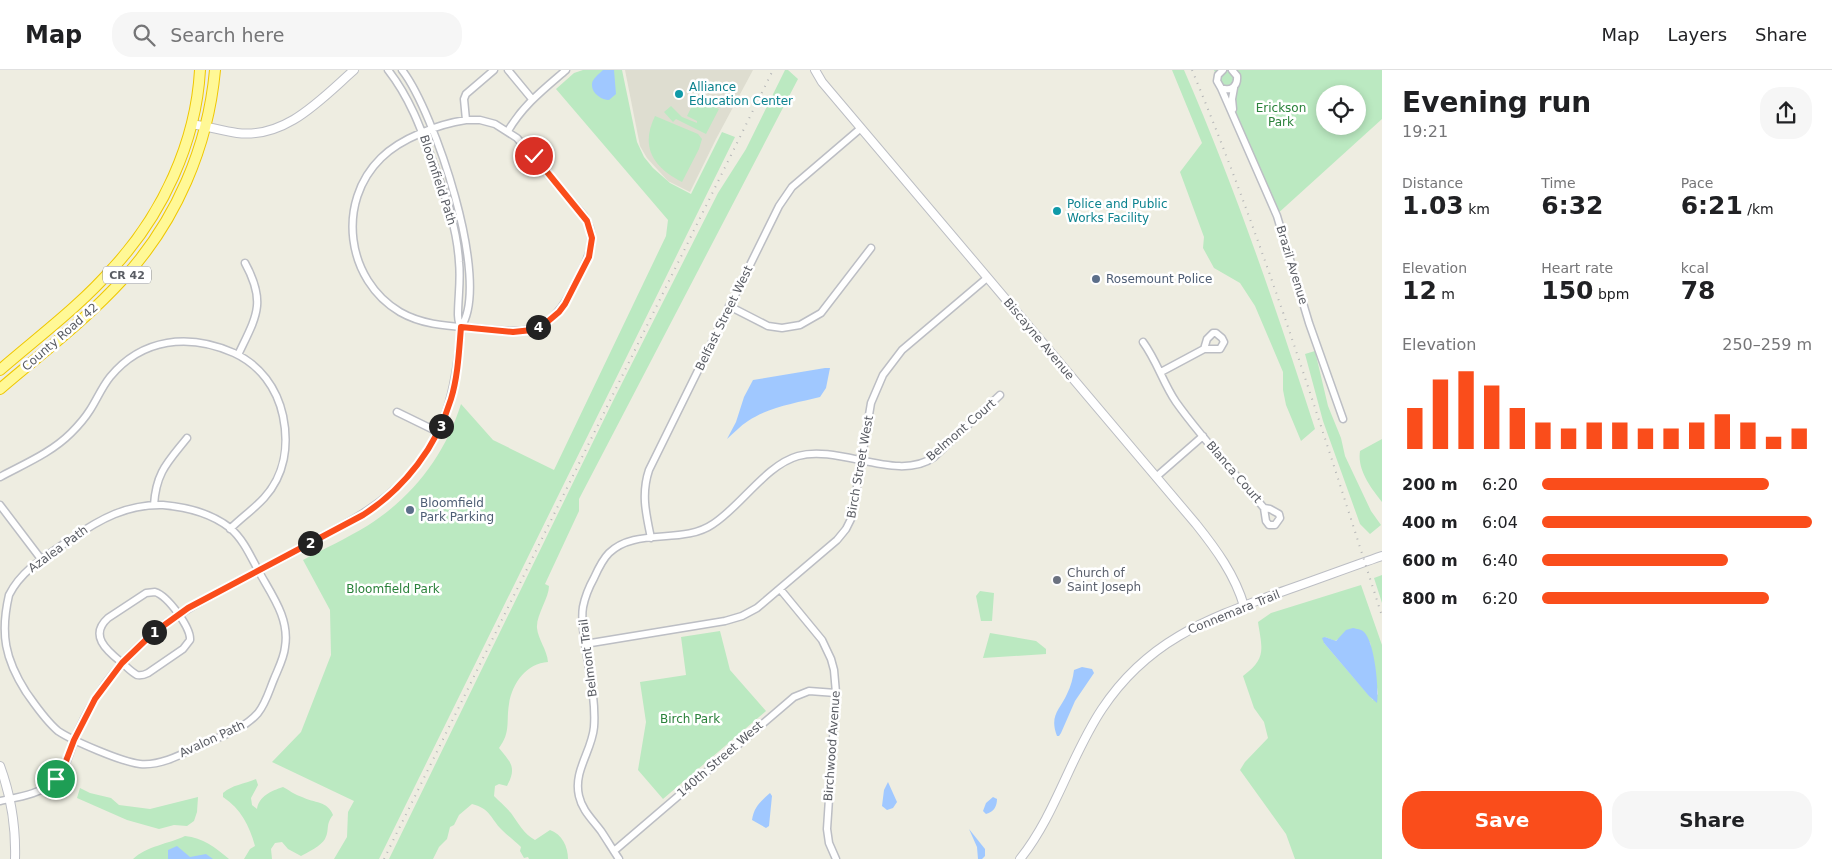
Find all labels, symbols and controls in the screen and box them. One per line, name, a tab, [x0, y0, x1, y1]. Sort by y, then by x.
search box	[112, 12, 462, 57]
text: Map	[25, 21, 82, 49]
icon: search	[130, 21, 158, 49]
text: Search here	[170, 24, 284, 46]
text: Map	[1601, 24, 1639, 45]
text: Layers	[1667, 24, 1727, 45]
text: Share	[1755, 24, 1807, 45]
place label: Alliance Education Center	[689, 80, 793, 108]
map controls	[1316, 85, 1366, 135]
button: locate	[1316, 85, 1366, 135]
text: Evening run	[1402, 86, 1591, 119]
button: share	[1760, 87, 1812, 139]
marker: Alliance Education Center	[673, 88, 685, 100]
park label: Erickson Park	[1256, 101, 1306, 129]
text: 19:21	[1402, 122, 1448, 141]
street label: Bloomfield Path	[417, 133, 459, 227]
pin	[513, 135, 555, 177]
icon: check	[520, 142, 548, 170]
text: Distance	[1402, 175, 1463, 191]
text: Time	[1541, 175, 1576, 191]
text: Pace	[1681, 175, 1713, 191]
text: 1.03	[1402, 191, 1464, 220]
text: 6:32	[1541, 191, 1604, 220]
text: 6:21	[1681, 191, 1743, 220]
place label: Police and Public Works Facility	[1067, 197, 1168, 225]
text: km	[1464, 201, 1490, 217]
text: /km	[1743, 201, 1774, 217]
marker: Police and Public Works Facility	[1051, 205, 1063, 217]
street label: Brazil Avenue	[1273, 224, 1311, 306]
text: Elevation	[1402, 260, 1467, 276]
text: Heart rate	[1541, 260, 1613, 276]
text: kcal	[1681, 260, 1709, 276]
street label: Belfast Street West	[692, 263, 756, 373]
road number: CR 42	[103, 266, 151, 284]
place label: Rosemount Police	[1106, 272, 1212, 286]
marker: Rosemount Police	[1090, 273, 1102, 285]
text: 12	[1402, 276, 1437, 305]
text: 150	[1541, 276, 1594, 305]
text: 78	[1681, 276, 1715, 305]
text: m	[1437, 286, 1455, 302]
text: bpm	[1594, 286, 1629, 302]
street label: Biscayne Avenue	[1001, 295, 1077, 383]
street label: County Road 42	[19, 300, 101, 374]
pin: 4	[526, 314, 550, 340]
text: 4	[534, 319, 543, 335]
text: Elevation	[1402, 335, 1476, 354]
text: 250–259 m	[1722, 335, 1812, 354]
street label: Belmont Court	[924, 396, 999, 464]
pin: 3	[428, 414, 454, 438]
street label: Birch Street West	[844, 414, 876, 519]
text: 3	[437, 418, 446, 434]
street label: Blanca Court	[1203, 438, 1265, 506]
text: 200 m	[1402, 475, 1458, 494]
text: 6:20	[1482, 475, 1518, 494]
place label: Bloomfield Park Parking	[420, 496, 494, 524]
marker: Bloomfield Park Parking	[404, 504, 416, 516]
text: 400 m	[1402, 513, 1458, 532]
text: 6:04	[1482, 513, 1518, 532]
street label: Azalea Path	[26, 523, 90, 575]
pin: 2	[298, 530, 322, 556]
text: 2	[306, 535, 315, 551]
text: 600 m	[1402, 551, 1458, 570]
text: 6:40	[1482, 551, 1518, 570]
place label: Church of Saint Joseph	[1067, 566, 1141, 594]
marker: Church of Saint Joseph	[1051, 574, 1063, 586]
park label: Bloomfield Park	[346, 582, 440, 596]
street label: Connemara Trail	[1186, 587, 1282, 637]
text: 800 m	[1402, 589, 1458, 608]
text: 6:20	[1482, 589, 1518, 608]
street label: Belmont Trail	[576, 618, 600, 698]
pin: 1	[142, 620, 166, 644]
text: 1	[150, 624, 159, 640]
street label: Birchwood Avenue	[821, 690, 843, 802]
park label: Birch Park	[660, 712, 720, 726]
street label: Avalon Path	[177, 718, 247, 760]
street label: 140th Street West	[674, 718, 766, 800]
pin	[35, 758, 77, 800]
icon: arrive	[42, 765, 70, 793]
button: Save	[1402, 791, 1602, 849]
button: Share	[1612, 791, 1812, 849]

